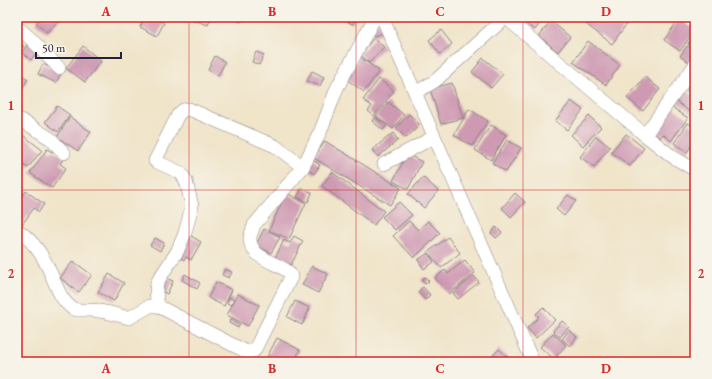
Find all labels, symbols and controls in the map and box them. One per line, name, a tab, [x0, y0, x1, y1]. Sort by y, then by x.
text: A	[100, 3, 111, 20]
text: B	[268, 3, 276, 20]
text: C	[435, 3, 445, 20]
text: D	[601, 3, 611, 20]
scale bar	[36, 34, 121, 60]
text: 50 m	[42, 40, 66, 56]
text: 1	[8, 97, 15, 114]
text: 1	[698, 97, 705, 114]
text: 2	[8, 265, 15, 282]
text: 2	[698, 265, 705, 282]
text: A	[100, 360, 111, 377]
text: B	[268, 360, 276, 377]
text: C	[435, 360, 445, 377]
text: D	[601, 360, 611, 377]

